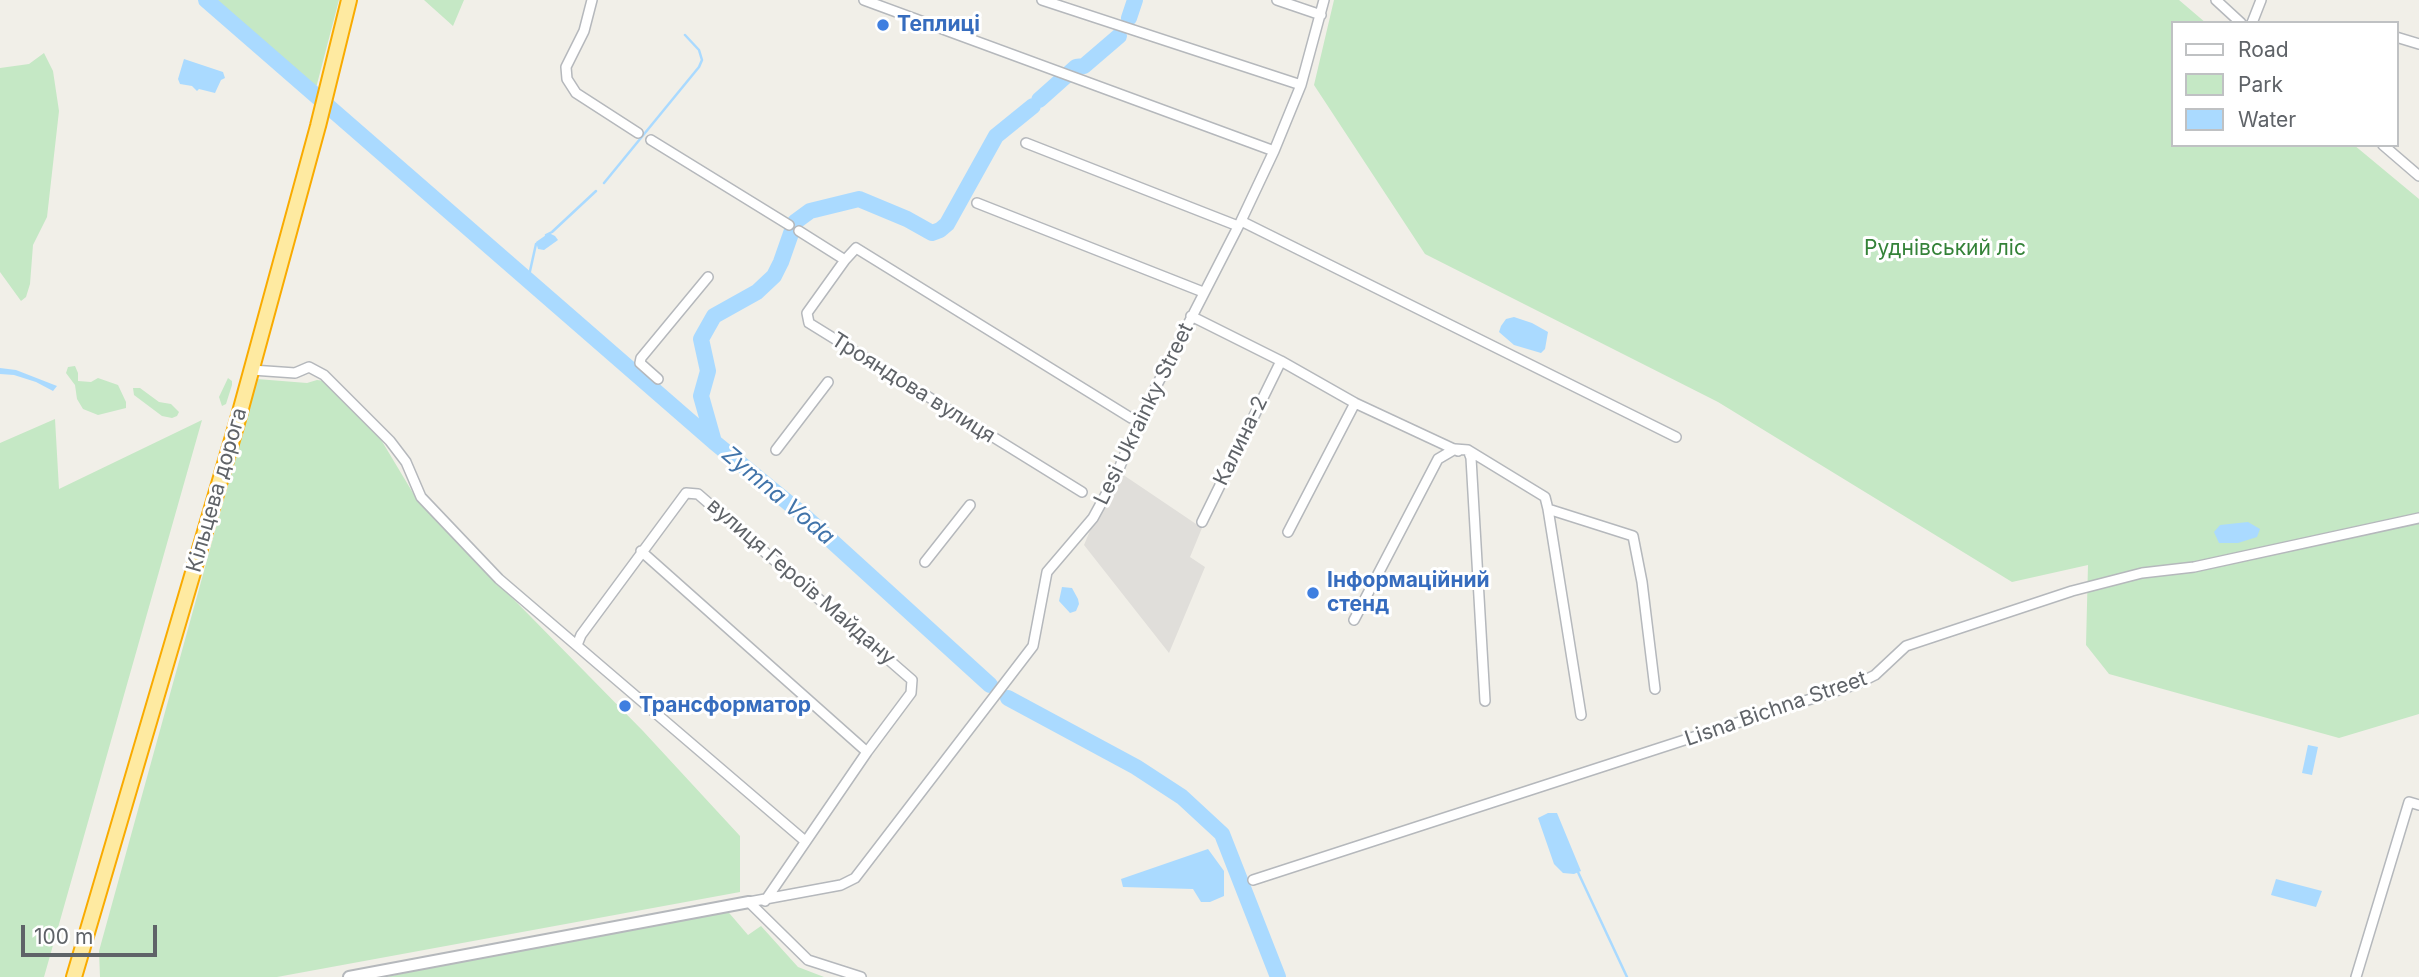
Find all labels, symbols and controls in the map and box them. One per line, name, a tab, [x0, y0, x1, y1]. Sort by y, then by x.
place label: Теплиці	[897, 12, 980, 38]
marker: Теплиці	[875, 17, 891, 33]
legend	[2170, 21, 2398, 147]
text: Road	[2238, 37, 2289, 62]
text: Park	[2238, 72, 2283, 97]
text: Water	[2238, 107, 2296, 132]
park label: Руднівський ліс	[1864, 236, 2026, 262]
street label: Lesi Ukrainky Street	[1089, 319, 1199, 509]
street label: Трояндова вулиця	[826, 327, 1000, 449]
street label: Калина-2	[1209, 392, 1273, 490]
street label: Кільцева дорога	[181, 405, 253, 575]
water label: Zymna Voda	[716, 441, 840, 551]
street label: вулиця Героїв Майдану	[702, 493, 900, 671]
place label: Інформаційний стенд	[1327, 568, 1490, 618]
marker: Інформаційний стенд	[1305, 585, 1321, 601]
street label: Lisna Bichna Street	[1682, 666, 1870, 752]
place label: Трансформатор	[639, 693, 811, 719]
marker: Трансформатор	[617, 698, 633, 714]
scale bar	[24, 911, 161, 955]
text: 100 m	[34, 924, 93, 949]

